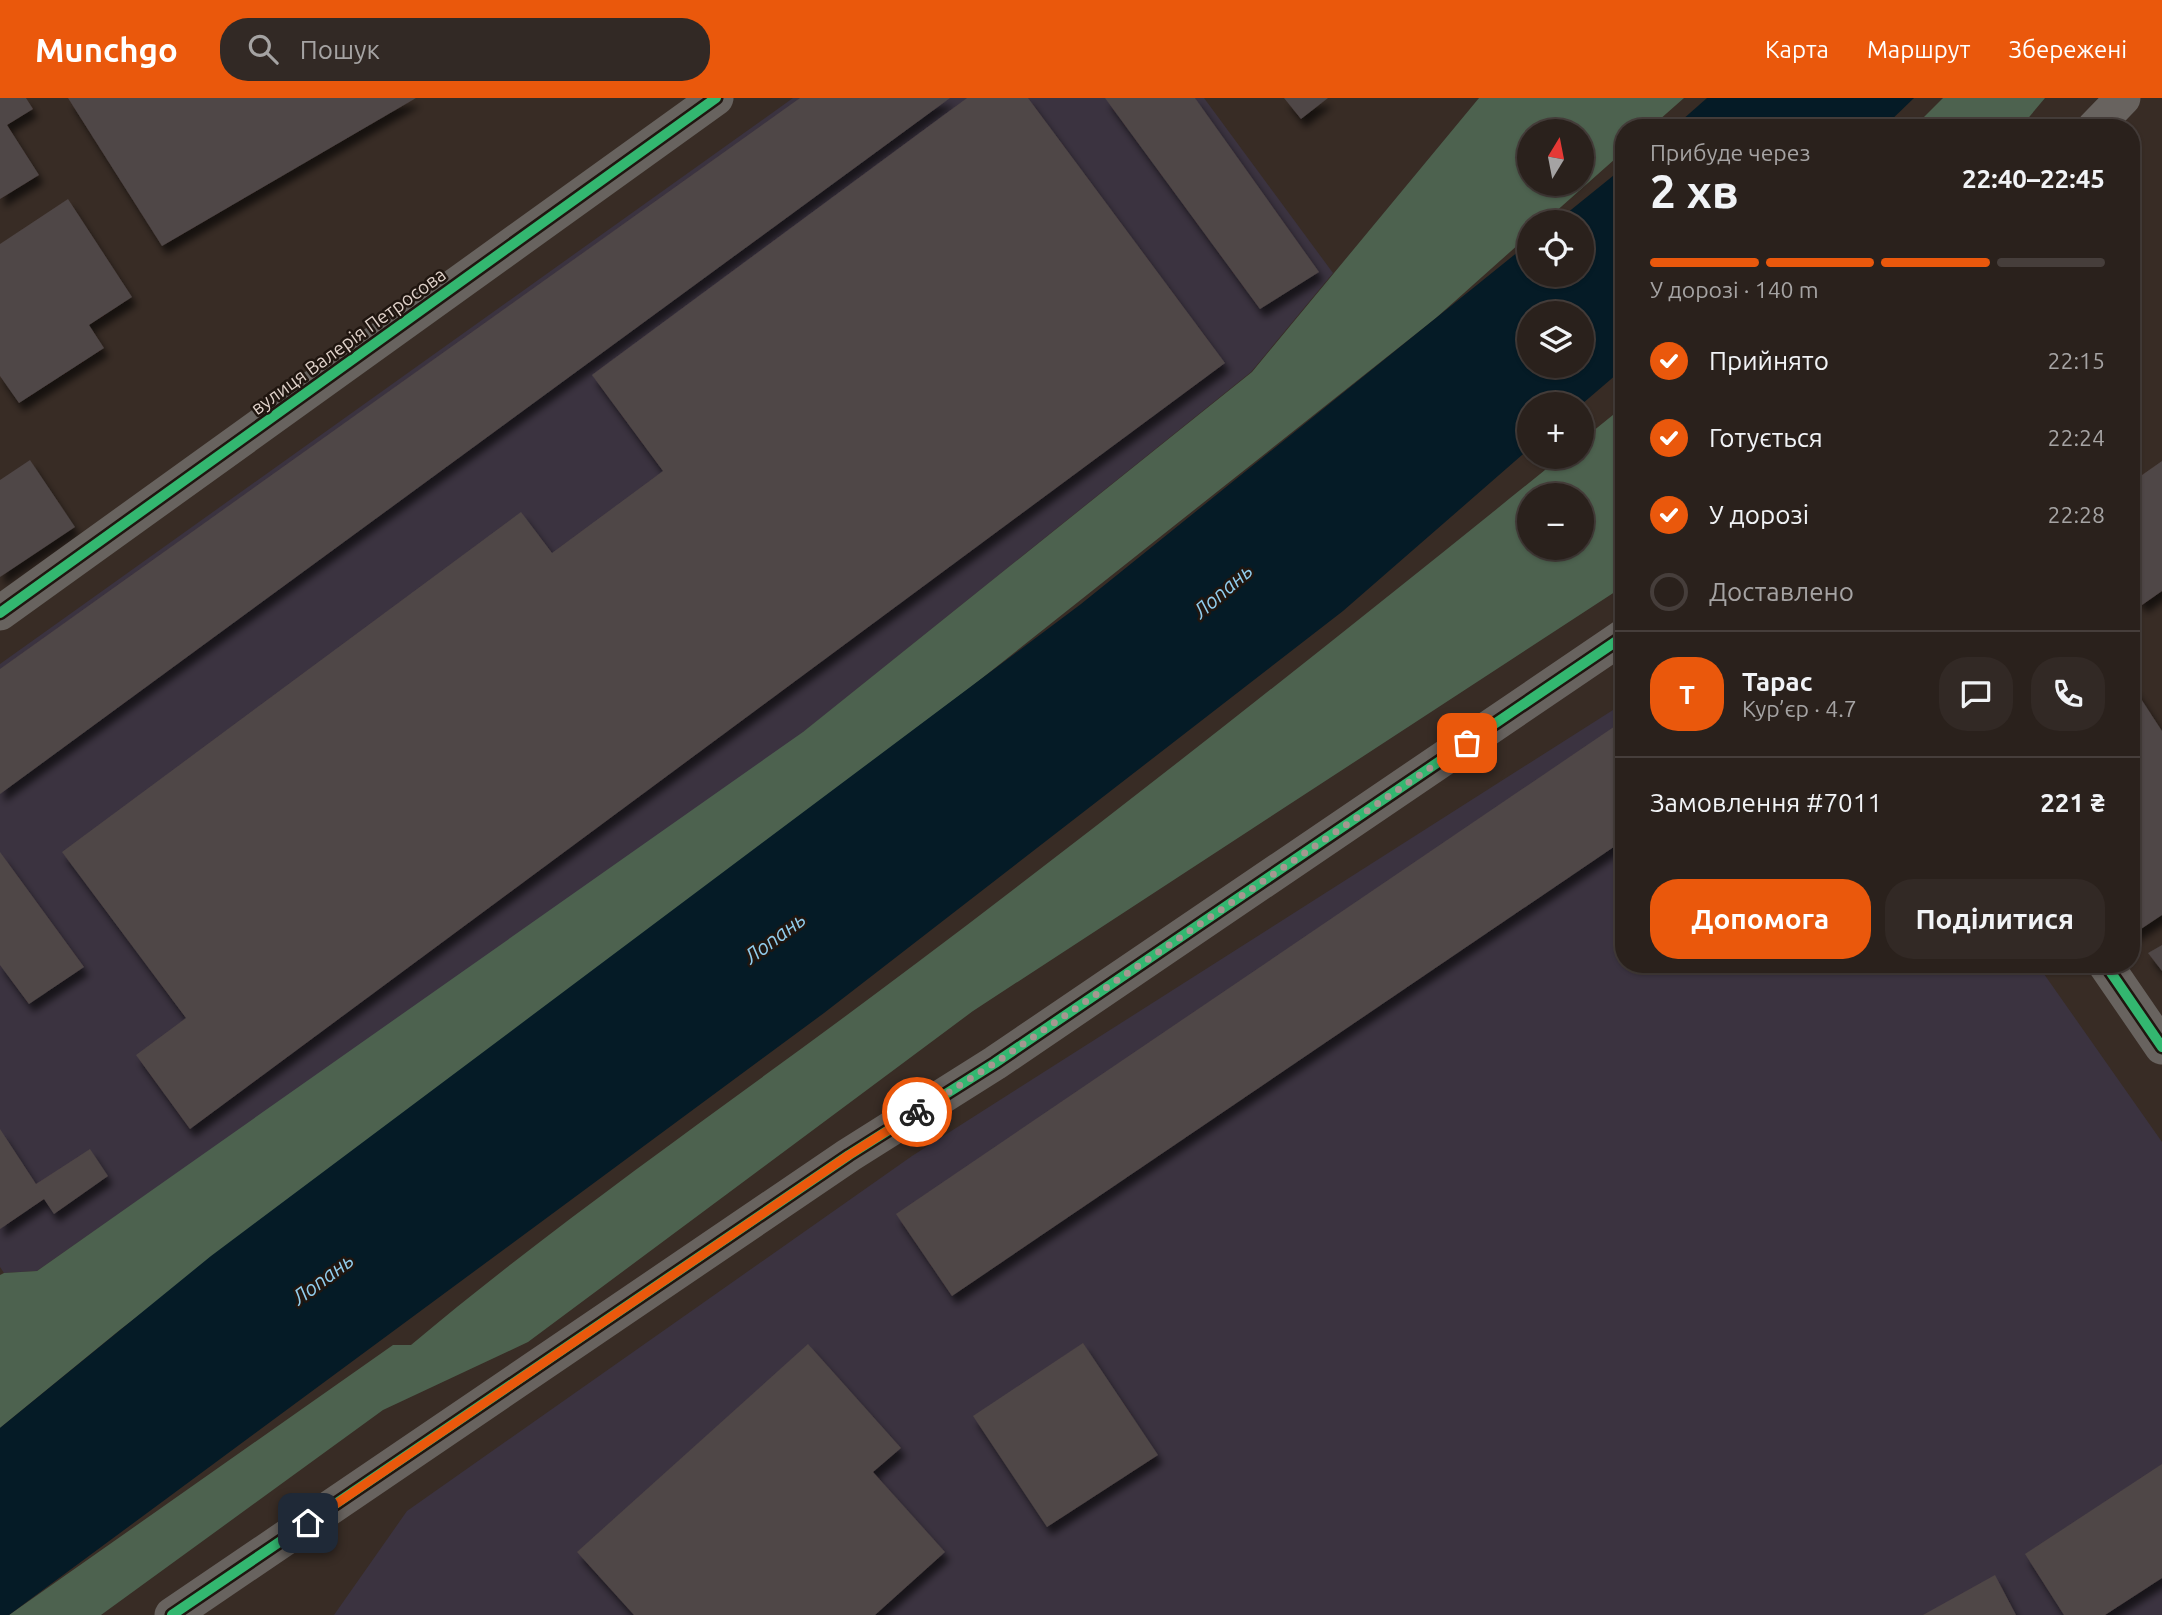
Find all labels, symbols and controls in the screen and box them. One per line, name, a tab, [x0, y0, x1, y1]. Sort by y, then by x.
search box	[220, 18, 710, 81]
icon: search	[244, 30, 282, 68]
text: Munchgo	[35, 31, 178, 68]
text: Пошук	[300, 35, 380, 64]
text: Карта	[1765, 36, 1829, 63]
text: Маршрут	[1867, 36, 1970, 63]
text: Збережені	[2008, 36, 2127, 63]
north arrow	[1517, 119, 1594, 196]
map controls	[1517, 119, 1594, 560]
text: Прибуде через	[1650, 140, 1811, 165]
text: 22:40–22:45	[1962, 164, 2105, 193]
text: 2 хв	[1650, 165, 1739, 217]
button: locate	[1517, 210, 1594, 287]
street label: вулиця Валерія Петросова	[246, 263, 450, 419]
text: У дорозі · 140 m	[1650, 277, 1819, 302]
button: layers	[1517, 301, 1594, 378]
icon: check	[1650, 342, 1688, 380]
text: Прийнято	[1709, 346, 1829, 375]
text: 22:15	[2047, 348, 2105, 373]
button: +	[1517, 392, 1594, 469]
icon: check	[1650, 419, 1688, 457]
text: Готується	[1709, 423, 1823, 452]
text: 22:24	[2047, 425, 2105, 450]
button: −	[1517, 483, 1594, 560]
icon: check	[1650, 496, 1688, 534]
text: У дорозі	[1709, 500, 1809, 529]
text: 22:28	[2047, 502, 2105, 527]
water label: Лопань	[1187, 558, 1257, 623]
text: Доставлено	[1709, 577, 1854, 606]
button: chat	[1939, 657, 2013, 731]
button: phone	[2031, 657, 2105, 731]
text: Тарас	[1742, 667, 1812, 696]
text: Т	[1679, 680, 1695, 709]
text: Кур’єр · 4.7	[1742, 696, 1857, 721]
pin	[1437, 713, 1497, 773]
icon: bag	[1448, 724, 1486, 762]
text: Замовлення #7011	[1650, 788, 1882, 817]
text: 221 ₴	[2040, 788, 2105, 817]
button: Допомога	[1650, 879, 1871, 959]
button: Поділитися	[1885, 879, 2105, 959]
water label: Лопань	[738, 906, 810, 969]
courier	[882, 1077, 952, 1147]
icon: bike	[898, 1093, 936, 1131]
water label: Лопань	[286, 1247, 358, 1310]
pin	[278, 1493, 338, 1553]
icon: home	[289, 1504, 327, 1542]

